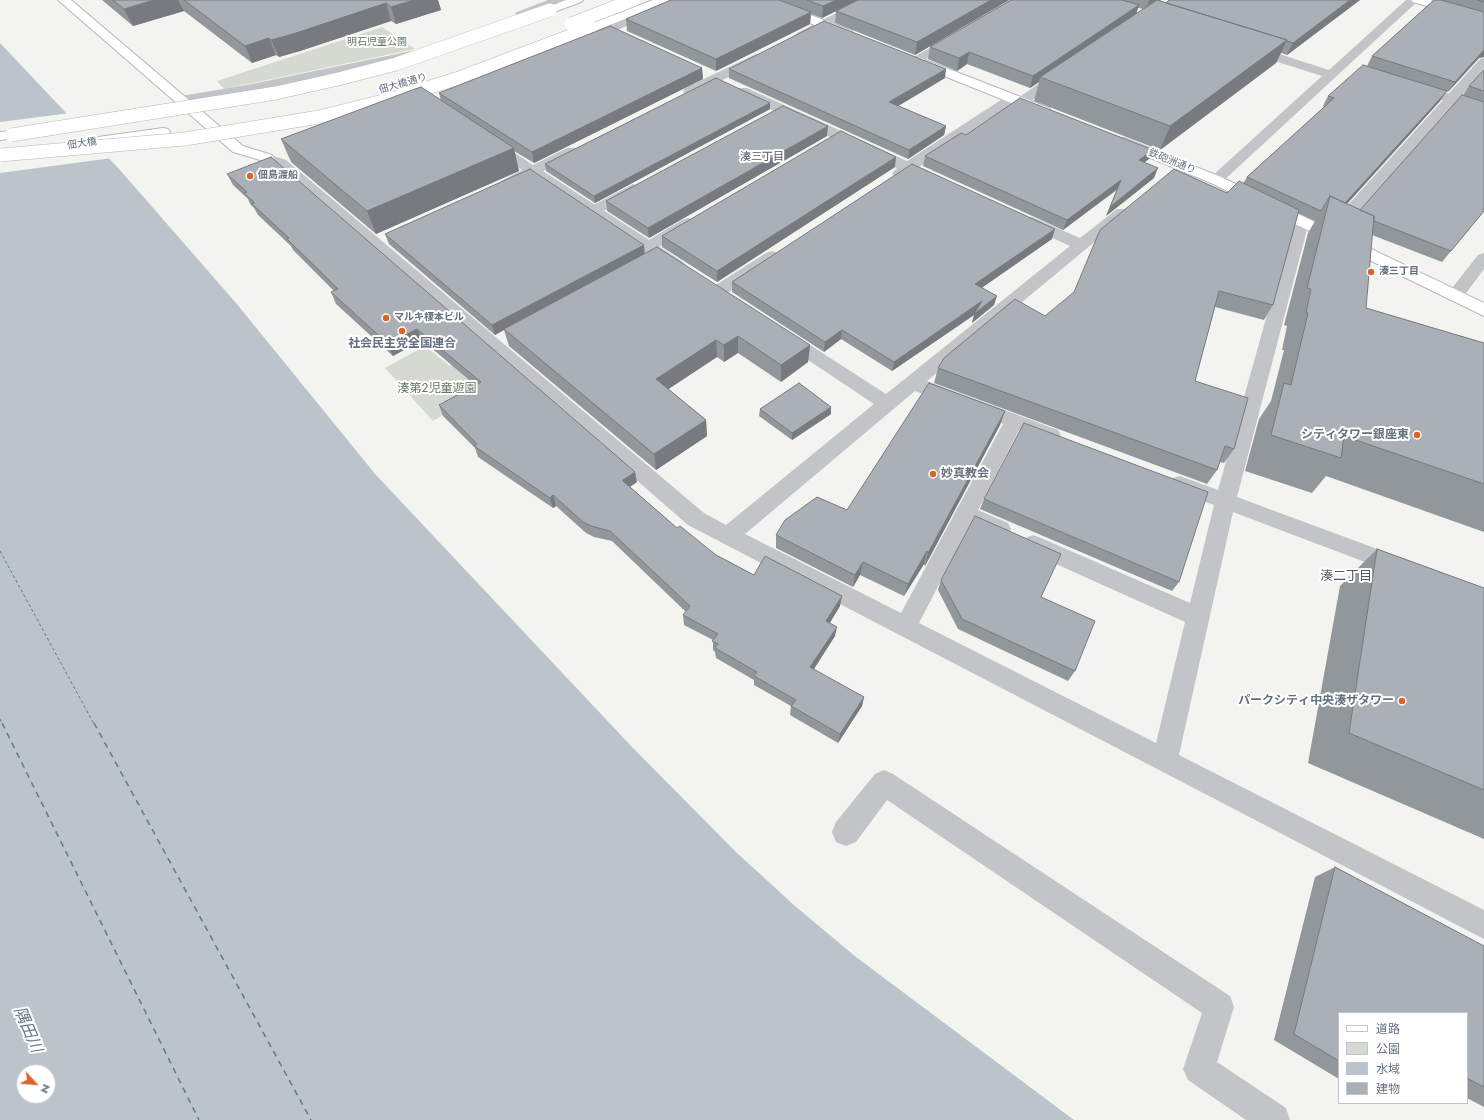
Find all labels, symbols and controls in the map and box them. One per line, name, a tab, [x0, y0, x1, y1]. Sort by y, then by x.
park label: 明石児童公園	[347, 37, 407, 49]
street label: 佃大橋通り	[377, 71, 429, 97]
street label: 佃大橋	[66, 136, 98, 152]
street label: 鉄砲洲通り	[1147, 147, 1197, 177]
district label: 湊三丁目	[740, 150, 784, 164]
place label: 佃島渡船	[258, 170, 298, 182]
marker: 佃島渡船	[245, 171, 255, 181]
place label: 湊三丁目	[1379, 266, 1419, 278]
marker: 湊三丁目	[1366, 267, 1376, 277]
place label: マルキ榎本ビル	[394, 312, 464, 324]
marker: マルキ榎本ビル	[381, 313, 391, 323]
marker: 社会民主党全国連合	[397, 326, 407, 336]
place label: 社会民主党全国連合	[348, 337, 456, 351]
park label: 湊第2児童遊園	[398, 382, 476, 396]
place label: シティタワー銀座東	[1301, 428, 1409, 442]
marker: シティタワー銀座東	[1412, 430, 1422, 440]
place label: 妙真教会	[941, 467, 989, 481]
marker: 妙真教会	[928, 469, 938, 479]
district label: 湊二丁目	[1320, 569, 1372, 585]
place label: パークシティ中央湊ザタワー	[1238, 694, 1394, 708]
marker: パークシティ中央湊ザタワー	[1397, 696, 1407, 706]
water label: 隅田川	[9, 1004, 45, 1056]
legend	[1338, 1012, 1468, 1104]
text: 道路	[1376, 1020, 1400, 1038]
text: 公園	[1376, 1040, 1400, 1058]
text: 水域	[1376, 1060, 1400, 1078]
north arrow	[16, 1064, 56, 1104]
text: 建物	[1376, 1080, 1400, 1098]
text: N	[37, 1081, 55, 1096]

